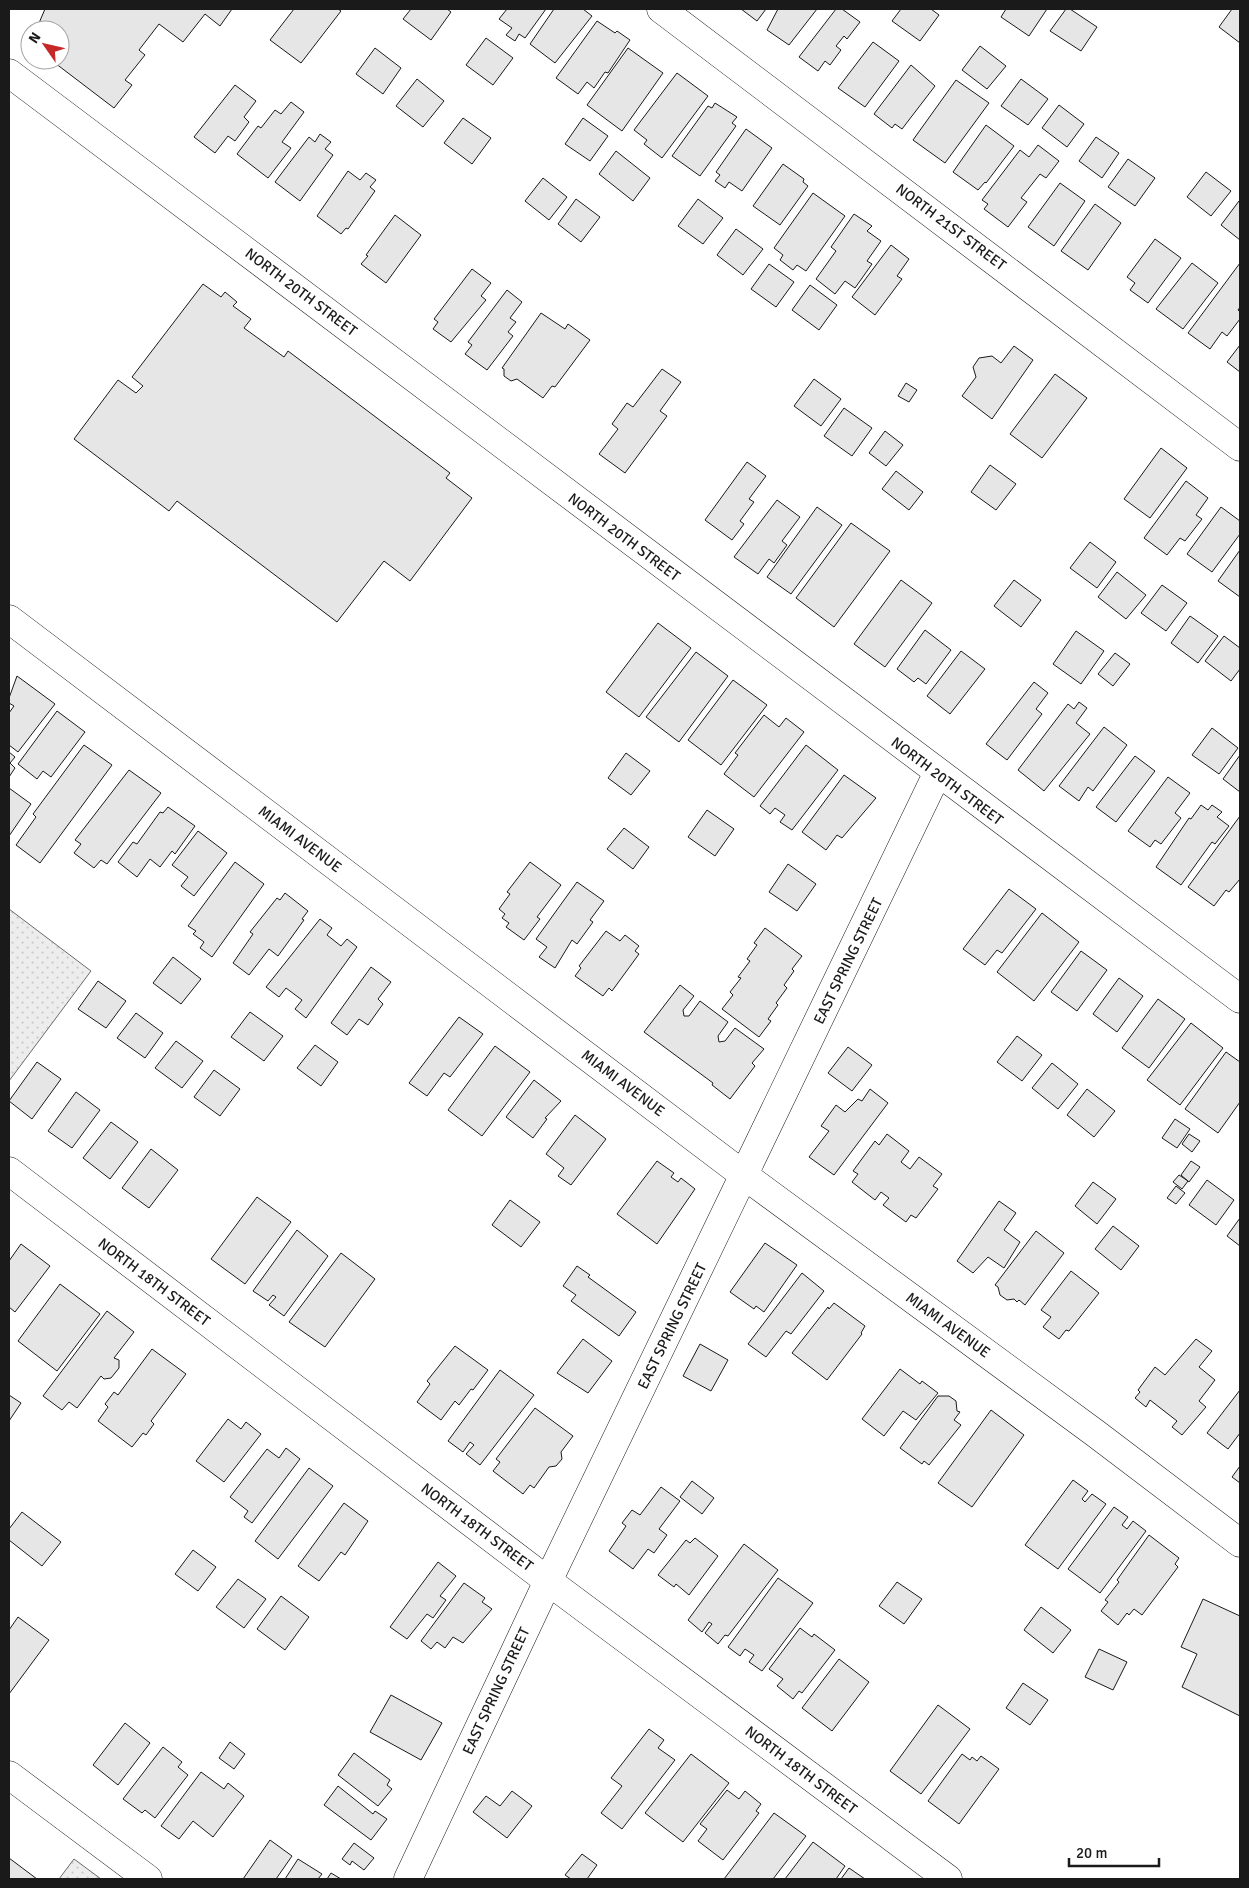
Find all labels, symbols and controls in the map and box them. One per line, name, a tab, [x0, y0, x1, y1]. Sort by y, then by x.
north arrow	[20, 20, 70, 70]
text: N	[25, 29, 44, 47]
street label: NORTH 21ST STREET	[892, 180, 1010, 275]
street label: NORTH 20TH STREET	[242, 244, 361, 340]
street label: NORTH 20TH STREET	[565, 489, 684, 585]
street label: NORTH 20TH STREET	[888, 733, 1007, 829]
street label: MIAMI AVENUE	[255, 802, 345, 876]
street label: EAST SPRING STREET	[810, 894, 887, 1027]
street label: MIAMI AVENUE	[578, 1046, 668, 1120]
street label: NORTH 18TH STREET	[95, 1234, 214, 1330]
street label: EAST SPRING STREET	[634, 1259, 711, 1392]
street label: MIAMI AVENUE	[902, 1288, 994, 1362]
street label: NORTH 18TH STREET	[418, 1479, 537, 1575]
street label: EAST SPRING STREET	[459, 1624, 534, 1758]
street label: NORTH 18TH STREET	[742, 1722, 861, 1818]
scale bar	[1069, 1836, 1159, 1868]
text: 20 m	[1076, 1844, 1107, 1862]

